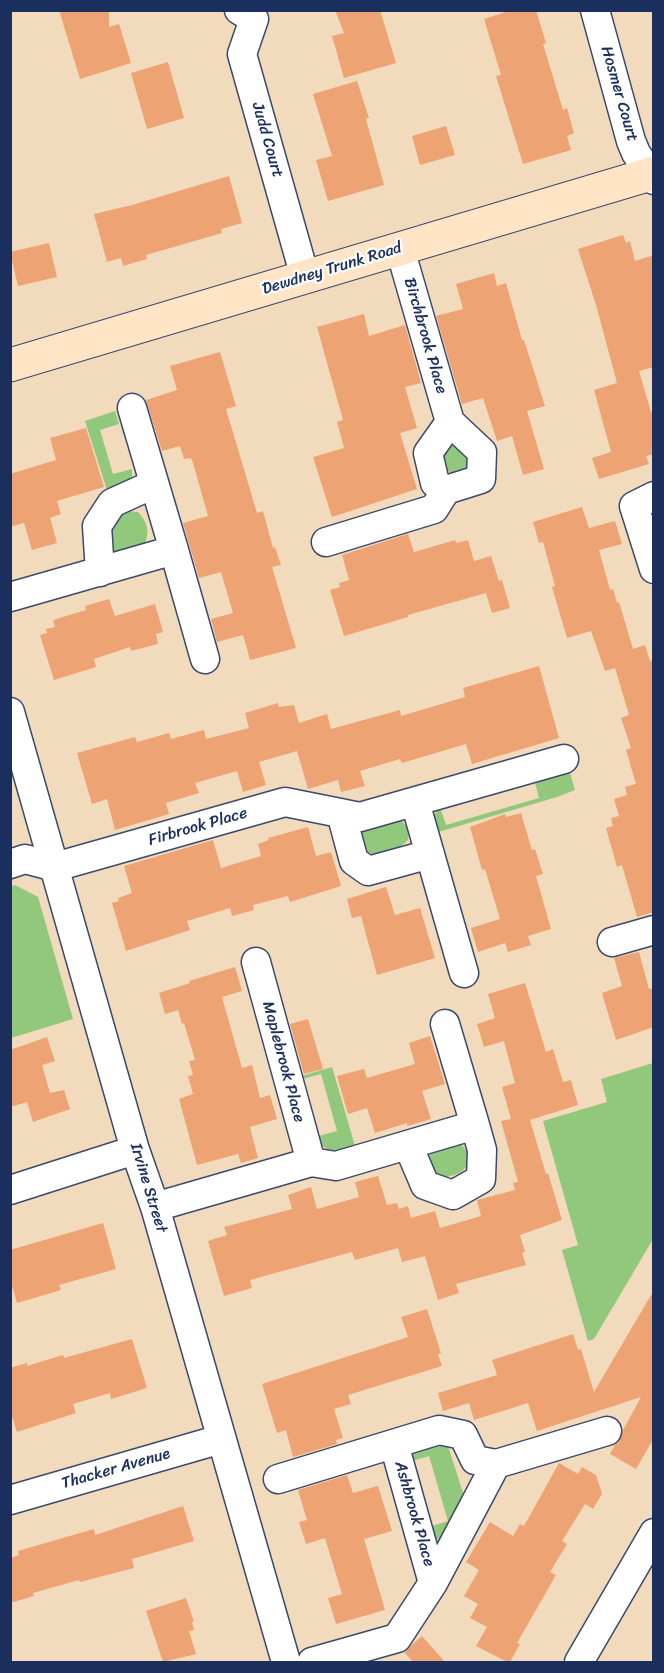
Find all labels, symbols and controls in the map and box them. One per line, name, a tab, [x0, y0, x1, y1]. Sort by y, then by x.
street label: Hosmer Court	[596, 44, 642, 144]
street label: Judd Court	[247, 100, 287, 180]
street label: Dewdney Trunk Road	[260, 239, 404, 299]
street label: Birchbrook Place	[399, 276, 451, 396]
street label: Firbrook Place	[146, 804, 250, 850]
street label: Maplebrook Place	[258, 999, 308, 1125]
street label: Irvine Street	[125, 1141, 171, 1235]
street label: Thacker Avenue	[60, 1444, 172, 1494]
street label: Ashbrook Place	[390, 1459, 438, 1569]

